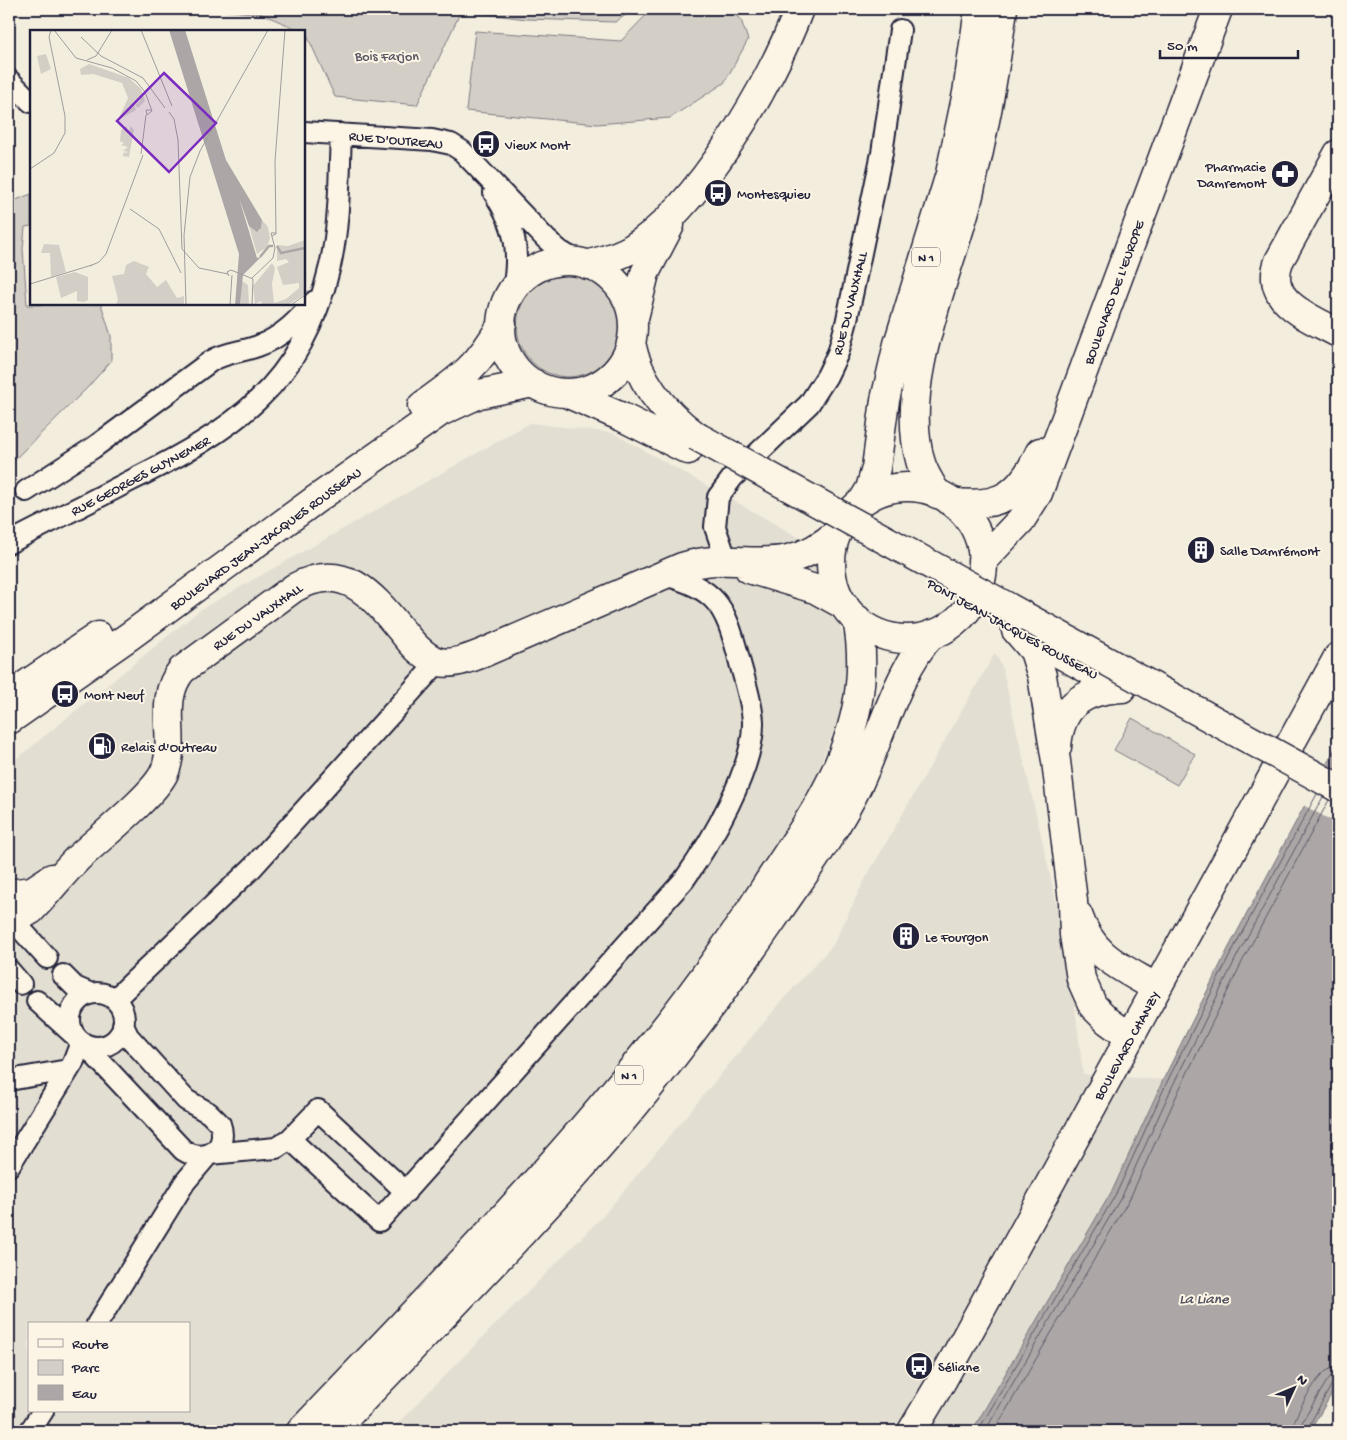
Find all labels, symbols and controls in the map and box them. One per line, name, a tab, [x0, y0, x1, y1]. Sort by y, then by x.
scale bar	[1160, 28, 1297, 60]
inset map	[30, 30, 305, 305]
text: 50 m	[1167, 38, 1198, 56]
park label: Bois Farjon	[354, 49, 419, 66]
street label: RUE D'OUTREAU	[348, 129, 444, 154]
bus stop icon: Vieux Mont	[471, 129, 501, 159]
place label: Vieux Mont	[504, 138, 571, 155]
pharmacy icon: Pharmacie Damremont	[1270, 159, 1300, 189]
place label: Pharmacie Damremont	[1196, 160, 1267, 193]
bus stop icon: Montesquieu	[703, 178, 733, 208]
place label: Montesquieu	[737, 187, 811, 204]
street label: BOULEVARD DE L'EUROPE	[1081, 217, 1150, 368]
road number: N 1	[912, 248, 940, 266]
street label: RUE DU VAUXHALL	[830, 249, 873, 357]
street label: RUE GEORGES GUYNEMER	[69, 433, 214, 521]
street label: BOULEVARD JEAN-JACQUES ROUSSEAU	[167, 465, 365, 616]
building icon: Salle Damrémont	[1186, 535, 1216, 565]
place label: Salle Damrémont	[1220, 544, 1321, 561]
street label: PONT JEAN-JACQUES ROUSSEAU	[922, 575, 1100, 684]
street label: RUE DU VAUXHALL	[210, 580, 307, 655]
bus stop icon: Mont Neuf	[50, 679, 80, 709]
place label: Mont Neuf	[84, 688, 146, 705]
fuel station icon: Relais d'Outreau	[87, 731, 117, 761]
place label: Relais d'Outreau	[121, 740, 217, 757]
building icon: Le Fourgon	[891, 921, 921, 951]
place label: Le Fourgon	[925, 930, 989, 947]
street label: BOULEVARD CHANZY	[1091, 989, 1165, 1105]
road number: N 1	[615, 1066, 643, 1084]
water label: La Liane	[1179, 1291, 1230, 1309]
legend	[28, 1322, 190, 1412]
text: Route	[72, 1336, 109, 1354]
bus stop icon: Séliane	[904, 1351, 934, 1381]
text: Parc	[71, 1360, 100, 1378]
place label: Séliane	[938, 1360, 980, 1377]
north arrow	[1270, 1362, 1320, 1412]
text: N	[1292, 1372, 1311, 1390]
text: Eau	[72, 1386, 97, 1404]

